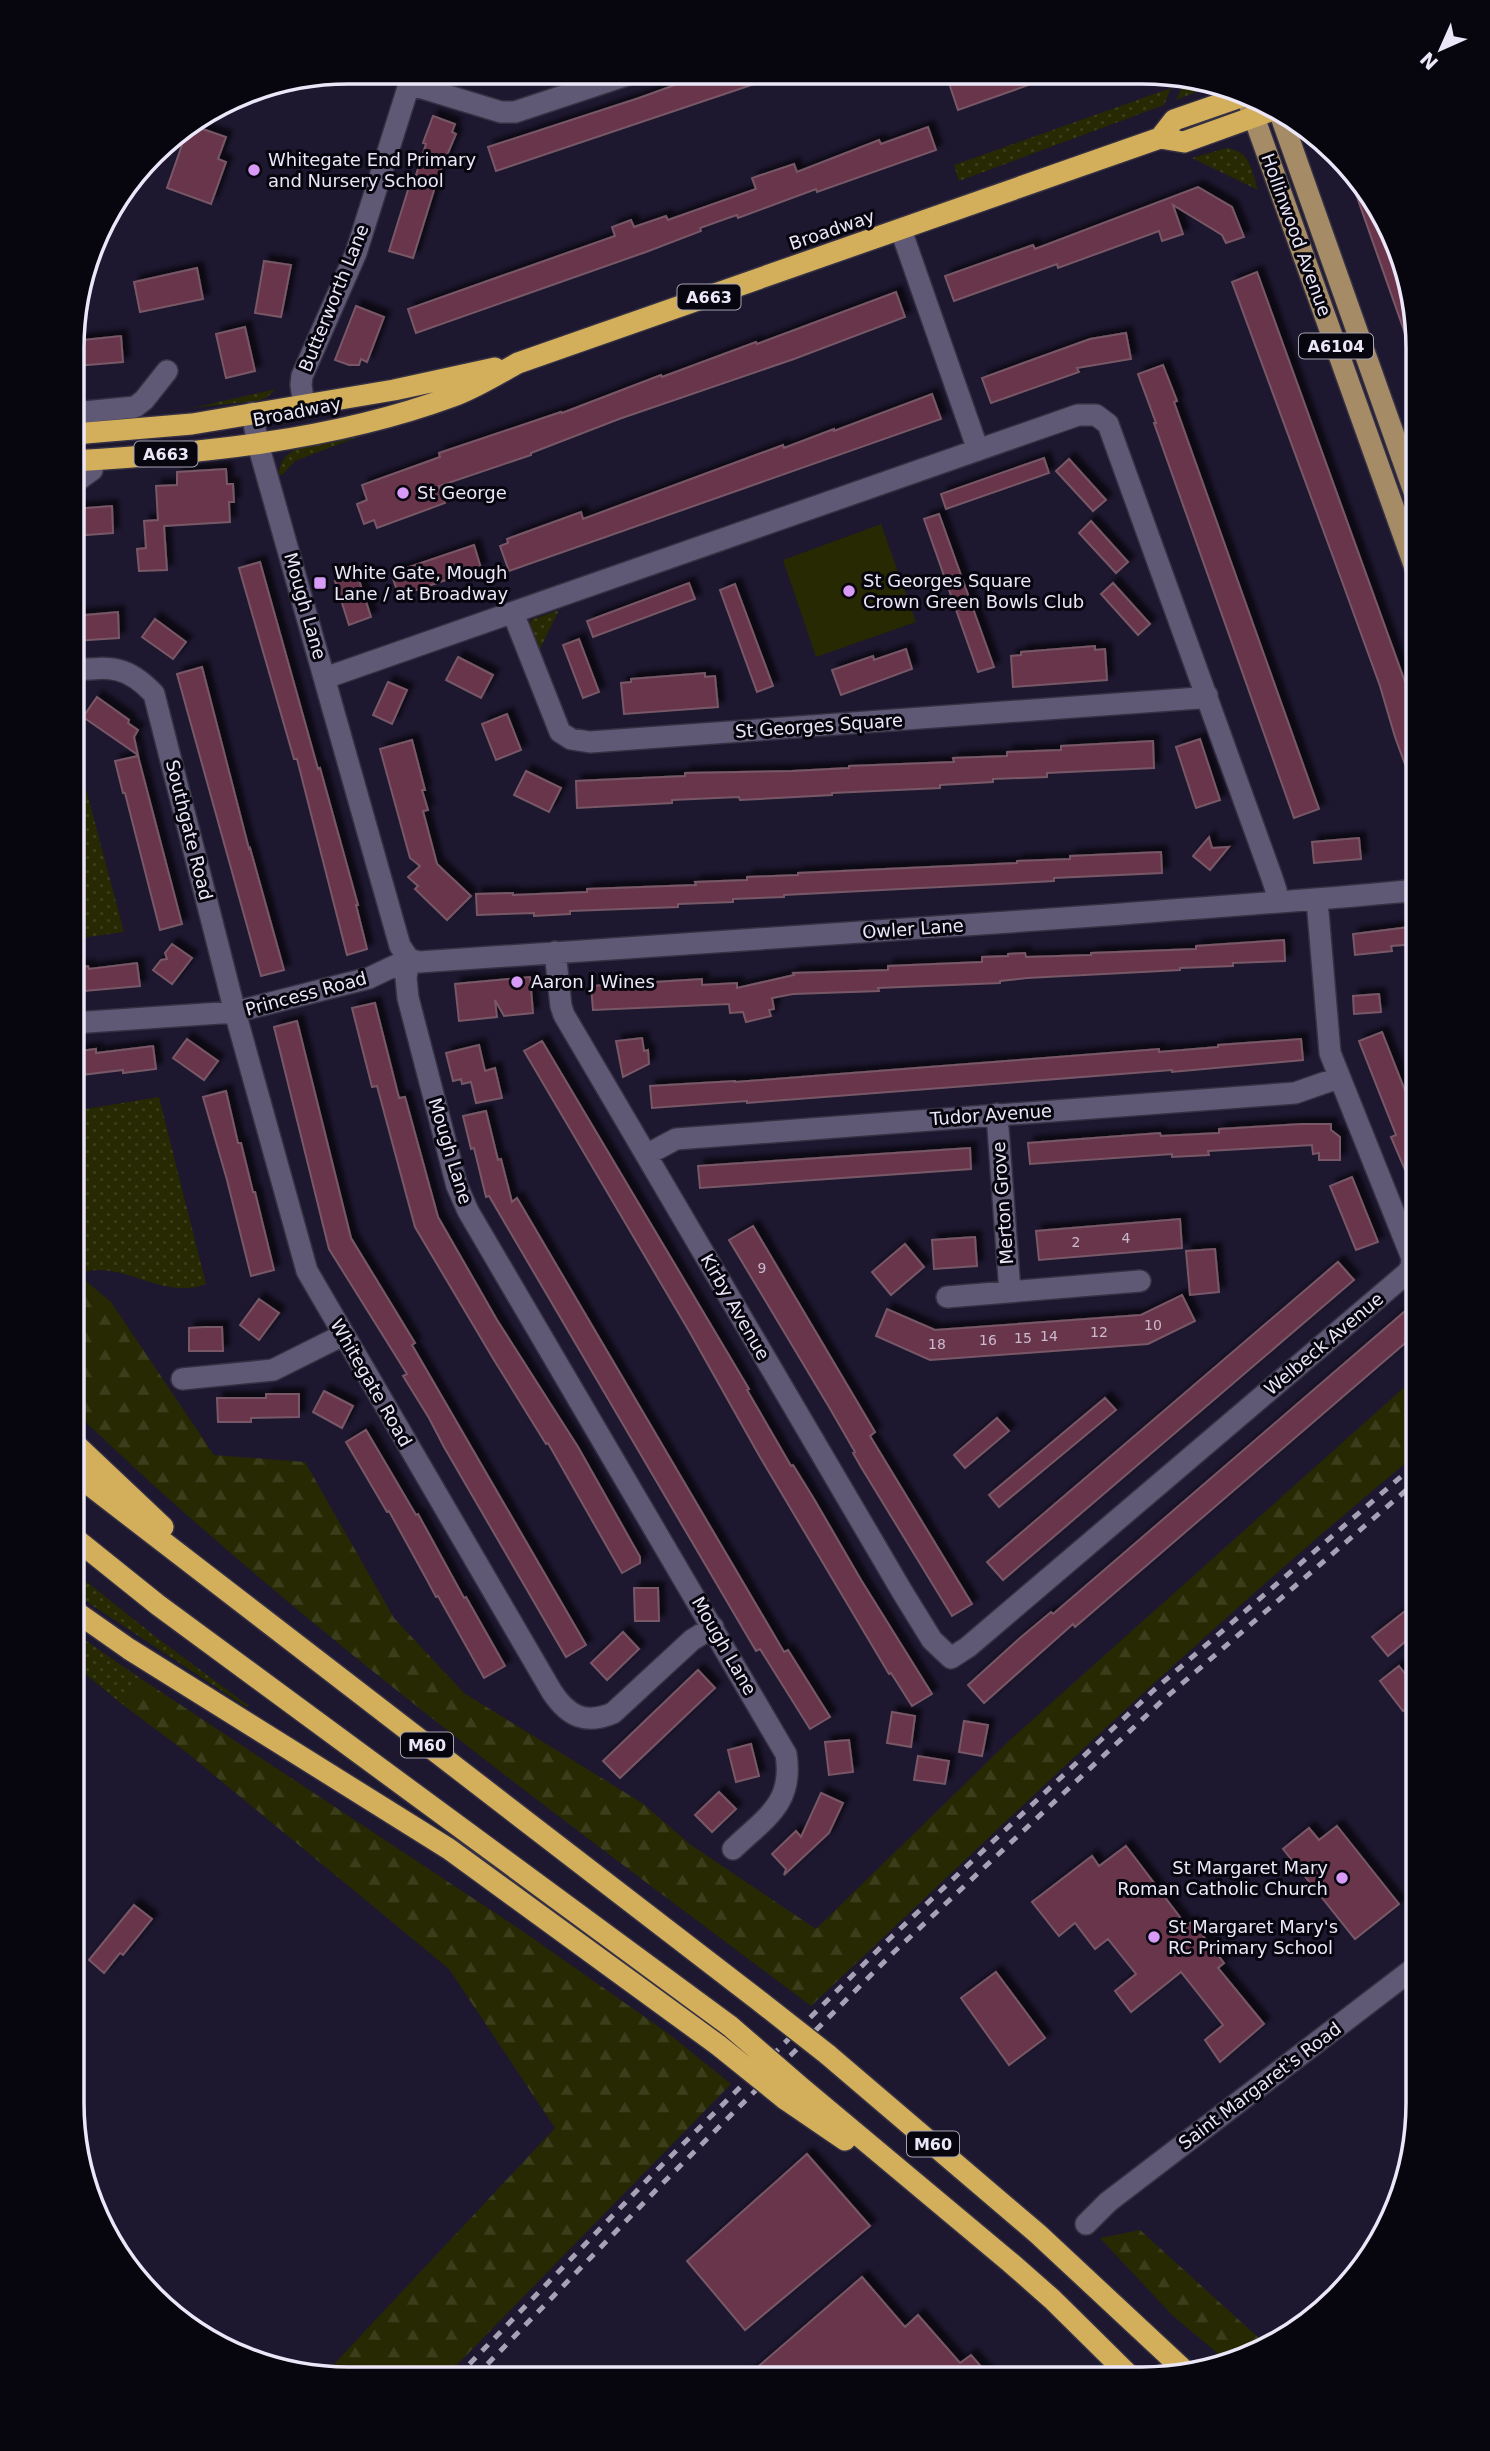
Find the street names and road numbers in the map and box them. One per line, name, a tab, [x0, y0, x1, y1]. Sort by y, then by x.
street label: Hollinwood Avenue	[1257, 151, 1336, 319]
street label: Broadway	[786, 205, 878, 254]
street label: Butterworth Lane	[294, 221, 373, 375]
road number: A663	[678, 284, 740, 310]
road number: A6104	[1299, 334, 1373, 358]
street label: Broadway	[251, 393, 343, 430]
road number: A663	[134, 442, 198, 467]
street label: Mough Lane	[280, 550, 331, 662]
street label: St Georges Square	[734, 709, 904, 742]
street label: Southgate Road	[162, 758, 217, 902]
street label: Owler Lane	[862, 914, 964, 943]
street label: Princess Road	[243, 967, 369, 1020]
street label: Mough Lane	[424, 1095, 477, 1207]
street label: Tudor Avenue	[928, 1100, 1053, 1129]
street label: Merton Grove	[988, 1141, 1017, 1265]
street label: Kirby Avenue	[697, 1250, 774, 1363]
street label: Welbeck Avenue	[1260, 1288, 1387, 1399]
street label: Whitegate Road	[326, 1315, 416, 1450]
street label: Mough Lane	[688, 1593, 761, 1699]
road number: M60	[401, 1732, 453, 1758]
street label: Saint Margaret's Road	[1174, 2018, 1345, 2154]
road number: M60	[907, 2132, 959, 2156]

